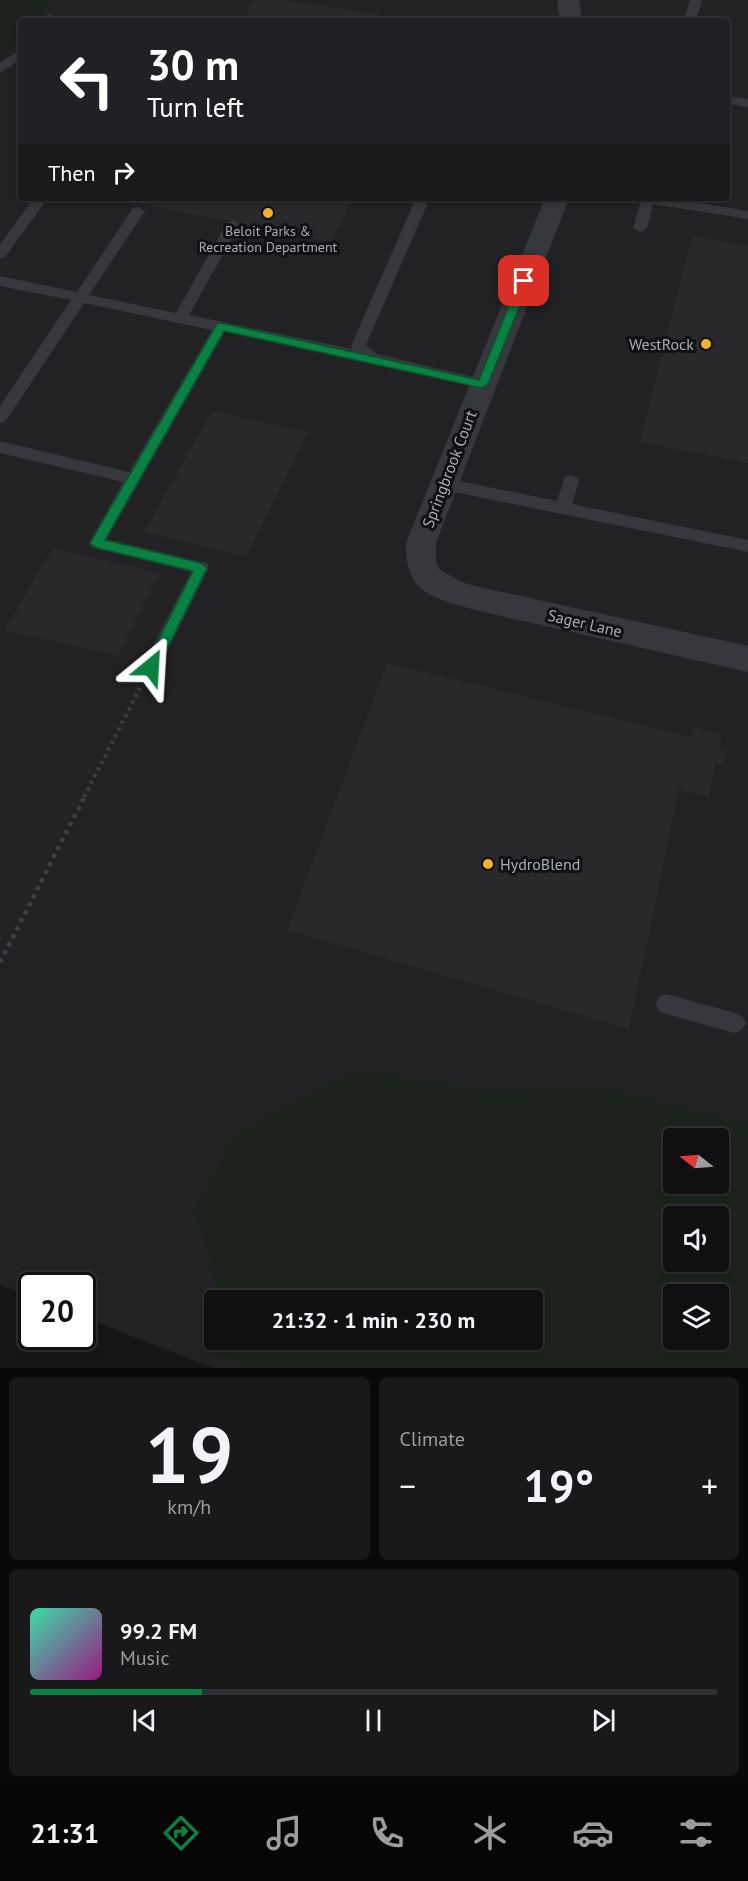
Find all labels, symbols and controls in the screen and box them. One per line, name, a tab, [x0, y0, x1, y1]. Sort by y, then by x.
text: 30 m	[147, 37, 239, 92]
icon: left	[48, 42, 126, 120]
text: Turn left	[147, 90, 244, 124]
icon: right	[107, 156, 140, 189]
text: Then	[48, 159, 95, 187]
marker: Beloit Parks & Recreation Department	[261, 206, 275, 220]
place label: Beloit Parks & Recreation Department	[199, 222, 338, 256]
pin	[498, 255, 549, 306]
icon: arrive	[507, 264, 540, 297]
place label: WestRock	[629, 334, 694, 354]
marker: WestRock	[699, 337, 713, 351]
street label: Springbrook Court	[417, 407, 481, 530]
street label: Sager Lane	[546, 605, 624, 641]
position arrow	[119, 635, 183, 699]
place label: HydroBlend	[500, 854, 580, 874]
marker: HydroBlend	[481, 857, 495, 871]
north arrow	[663, 1128, 729, 1194]
map controls	[663, 1128, 729, 1350]
button: sound	[663, 1206, 729, 1272]
speed limit sign: 20	[18, 1272, 96, 1350]
button: layers	[663, 1284, 729, 1350]
text: 21:32 · 1 min · 230 m	[272, 1306, 475, 1334]
text: 19	[145, 1404, 233, 1505]
text: Climate	[400, 1426, 465, 1452]
text: 19°	[523, 1456, 594, 1514]
text: −	[400, 1464, 416, 1507]
text: +	[701, 1464, 718, 1507]
text: km/h	[167, 1494, 211, 1520]
text: 99.2 FM	[120, 1617, 197, 1645]
text: Music	[120, 1645, 169, 1671]
icon: previous	[128, 1704, 161, 1737]
icon: pause	[357, 1704, 390, 1737]
icon: next	[587, 1704, 620, 1737]
icon: directions	[160, 1812, 202, 1854]
icon: music	[263, 1812, 305, 1854]
icon: phone	[366, 1812, 408, 1854]
icon: climate	[469, 1812, 511, 1854]
icon: car	[572, 1812, 614, 1854]
icon: filters	[675, 1812, 717, 1854]
text: 21:31	[31, 1816, 99, 1850]

